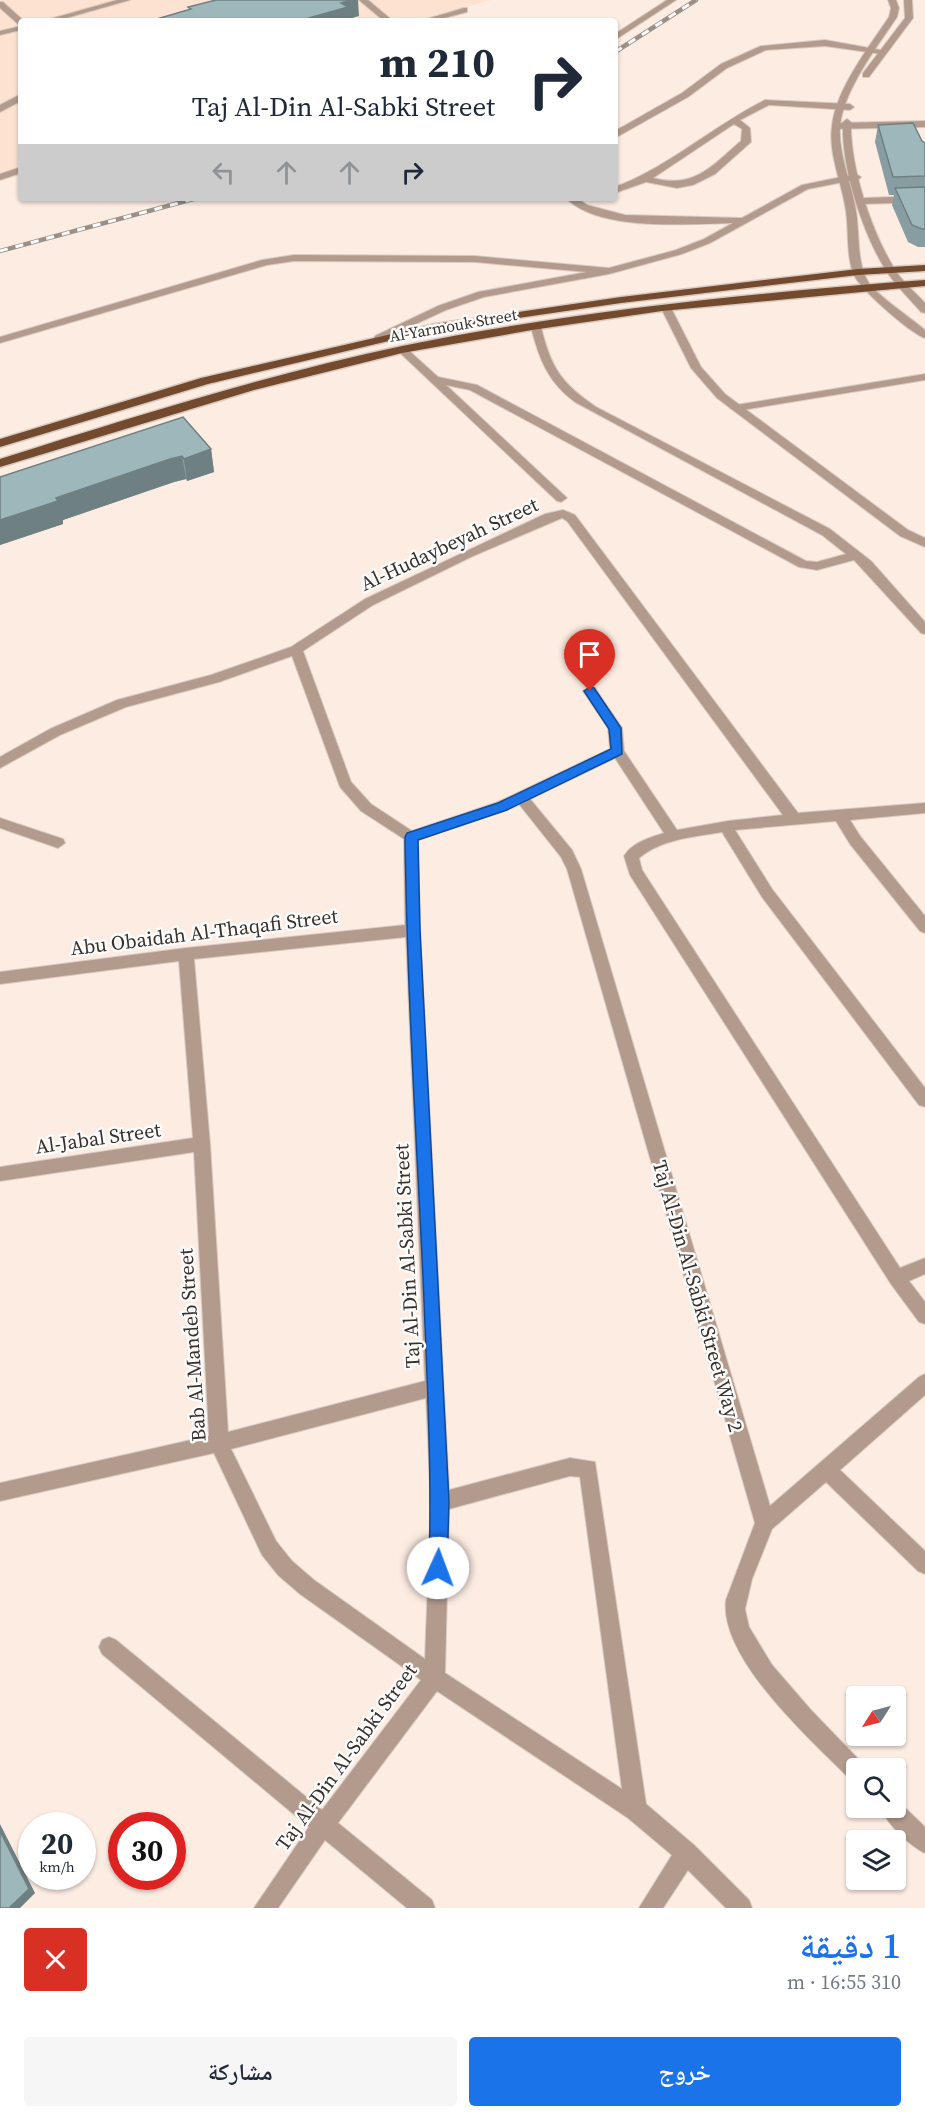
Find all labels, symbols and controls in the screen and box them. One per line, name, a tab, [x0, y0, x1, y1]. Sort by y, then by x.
text: 210 m	[380, 33, 495, 91]
icon: right	[516, 42, 594, 120]
text: Taj Al-Din Al-Sabki Street	[192, 88, 495, 125]
icon: left	[207, 156, 240, 189]
icon: ahead	[270, 156, 303, 189]
icon: ahead	[333, 156, 366, 189]
icon: right	[396, 156, 429, 189]
street label: Al-Yarmouk Street	[387, 303, 519, 347]
street label: Al-Hudaybeyah Street	[356, 490, 543, 598]
pin	[564, 629, 615, 691]
icon: arrive	[573, 638, 606, 671]
street label: Abu Obaidah Al-Thaqafi Street	[69, 902, 340, 962]
street label: Al-Jabal Street	[34, 1115, 163, 1161]
street label: Taj Al-Din Al-Sabki Street	[387, 1143, 427, 1369]
street label: Taj Al-Din Al-Sabki Street Way 2	[646, 1157, 750, 1435]
street label: Bab Al-Mandeb Street	[171, 1247, 213, 1442]
position arrow	[406, 1536, 470, 1600]
street label: Taj Al-Din Al-Sabki Street	[269, 1658, 424, 1856]
north arrow	[846, 1686, 906, 1746]
map controls	[846, 1686, 906, 1890]
button: search	[846, 1758, 906, 1818]
speed limit sign: 30	[108, 1812, 186, 1890]
text: 20	[41, 1823, 73, 1864]
button: layers	[846, 1830, 906, 1890]
text: km/h	[39, 1856, 75, 1877]
text: 1 دقيقة	[799, 1921, 901, 1970]
button: close	[24, 1928, 87, 1991]
text: 310 m · 16:55	[787, 1968, 901, 1996]
button: مشاركة	[24, 2037, 457, 2106]
button: خروج	[469, 2037, 901, 2106]

